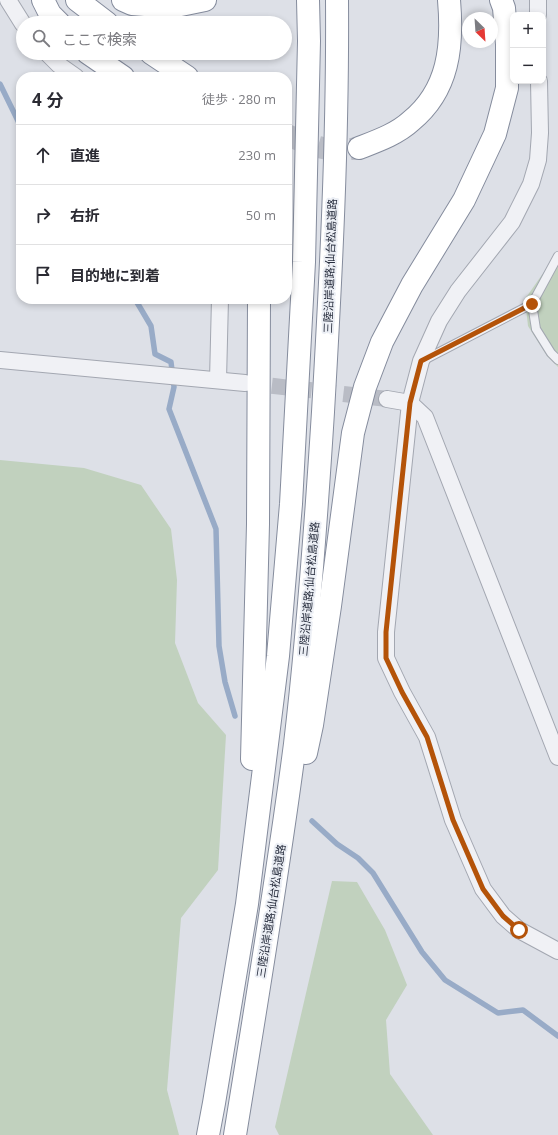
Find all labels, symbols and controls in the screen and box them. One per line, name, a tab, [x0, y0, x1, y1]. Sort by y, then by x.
north arrow	[462, 12, 498, 48]
map controls	[510, 12, 546, 84]
button: +	[510, 12, 546, 48]
search box	[16, 16, 292, 60]
icon: search	[30, 27, 52, 49]
text: ここで検索	[62, 29, 137, 49]
button: −	[510, 48, 546, 84]
text: 4 分	[32, 88, 63, 111]
text: 徒歩 · 280 m	[202, 90, 276, 108]
icon: ahead	[32, 144, 54, 166]
text: 直進	[70, 145, 100, 165]
text: 230 m	[238, 146, 276, 164]
street label: 三陸沿岸道路;仙台松島道路	[320, 198, 339, 334]
icon: right	[32, 204, 54, 226]
text: 右折	[70, 205, 100, 225]
text: 50 m	[246, 206, 276, 224]
icon: arrive	[32, 264, 54, 286]
text: 目的地に到着	[70, 265, 160, 285]
route end	[523, 295, 541, 313]
street label: 三陸沿岸道路;仙台松島道路	[295, 521, 322, 657]
street label: 三陸沿岸道路;仙台松島道路	[253, 843, 288, 979]
route start	[510, 921, 528, 939]

